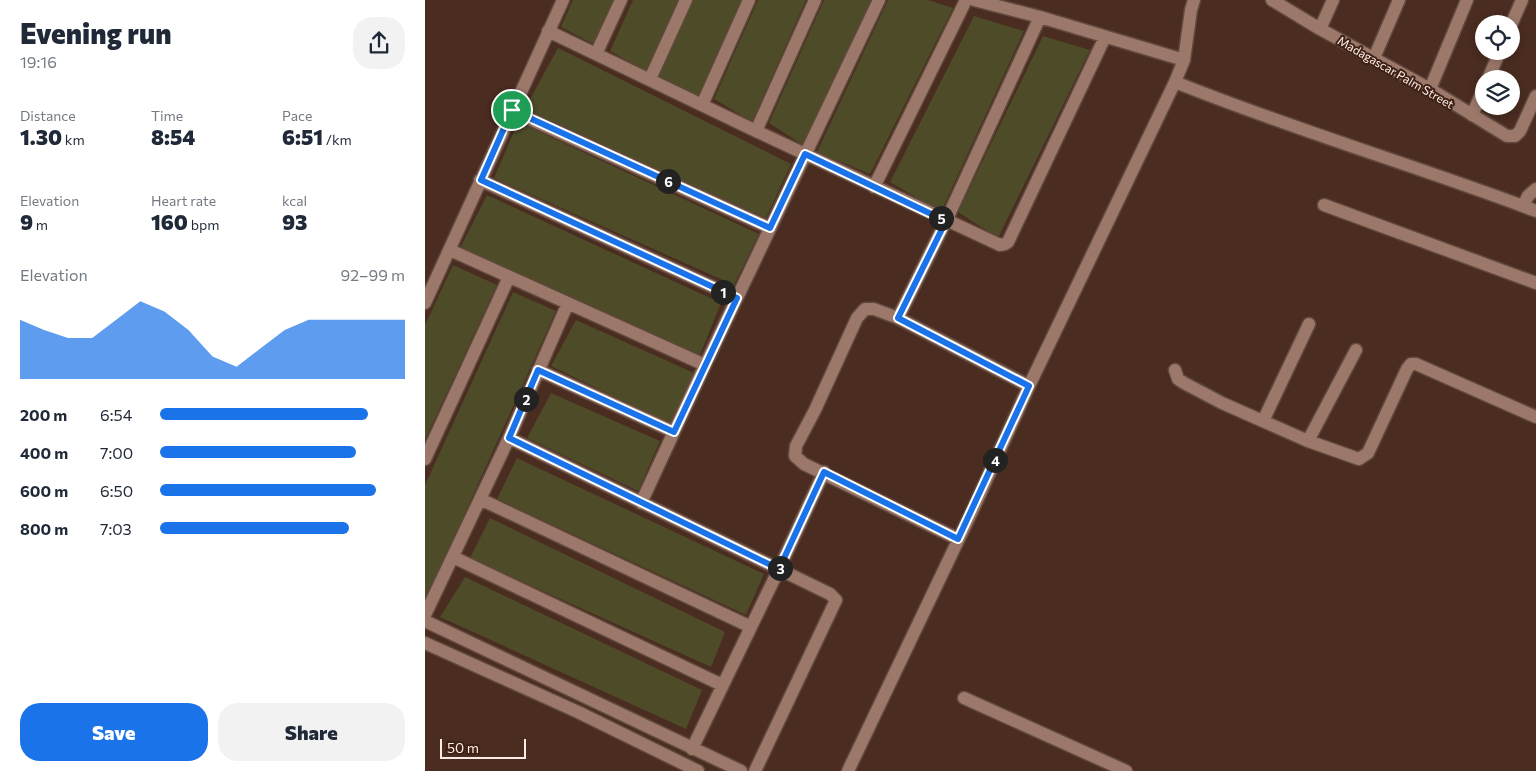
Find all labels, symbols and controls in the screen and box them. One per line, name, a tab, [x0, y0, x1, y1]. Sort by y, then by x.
map controls	[1475, 15, 1520, 115]
button: locate	[1475, 15, 1520, 60]
text: Evening run	[20, 16, 172, 50]
button: share	[353, 17, 405, 69]
street label: Madagascar Palm Street	[1335, 33, 1457, 111]
text: 19:16	[20, 52, 57, 71]
button: layers	[1475, 70, 1520, 115]
pin	[491, 89, 533, 131]
icon: arrive	[498, 96, 526, 124]
text: Distance	[20, 107, 76, 124]
text: Time	[151, 107, 183, 124]
text: Pace	[282, 107, 312, 124]
text: 1.30	[20, 124, 62, 149]
text: 8:54	[151, 124, 195, 149]
text: 6:51	[282, 124, 323, 149]
text: km	[62, 131, 85, 148]
text: /km	[323, 131, 352, 148]
pin: 6	[655, 168, 681, 194]
text: 6	[664, 173, 673, 190]
text: Elevation	[20, 192, 79, 209]
text: Heart rate	[151, 192, 216, 209]
text: kcal	[282, 192, 307, 209]
pin: 5	[929, 206, 953, 230]
text: 9	[20, 209, 33, 234]
text: 160	[151, 209, 188, 234]
text: 93	[282, 209, 307, 234]
text: 5	[937, 210, 946, 227]
text: m	[33, 216, 48, 233]
text: bpm	[188, 216, 219, 233]
text: Elevation	[20, 265, 88, 284]
text: 92–99 m	[341, 265, 405, 284]
pin: 1	[711, 280, 735, 304]
text: 1	[720, 284, 727, 301]
pin: 2	[513, 386, 539, 412]
text: 2	[523, 391, 530, 408]
text: 200 m	[20, 405, 67, 424]
text: 6:54	[100, 405, 132, 424]
text: 400 m	[20, 443, 68, 462]
text: 7:00	[100, 443, 133, 462]
pin: 4	[983, 448, 1007, 472]
text: 4	[991, 452, 1000, 469]
text: 600 m	[20, 481, 68, 500]
text: 6:50	[100, 481, 133, 500]
text: 800 m	[20, 519, 68, 538]
text: 7:03	[100, 519, 132, 538]
pin: 3	[767, 556, 793, 580]
text: 3	[776, 560, 785, 577]
button: Save	[20, 703, 208, 761]
button: Share	[218, 703, 405, 761]
scale bar	[440, 736, 526, 759]
text: 50 m	[447, 739, 479, 756]

